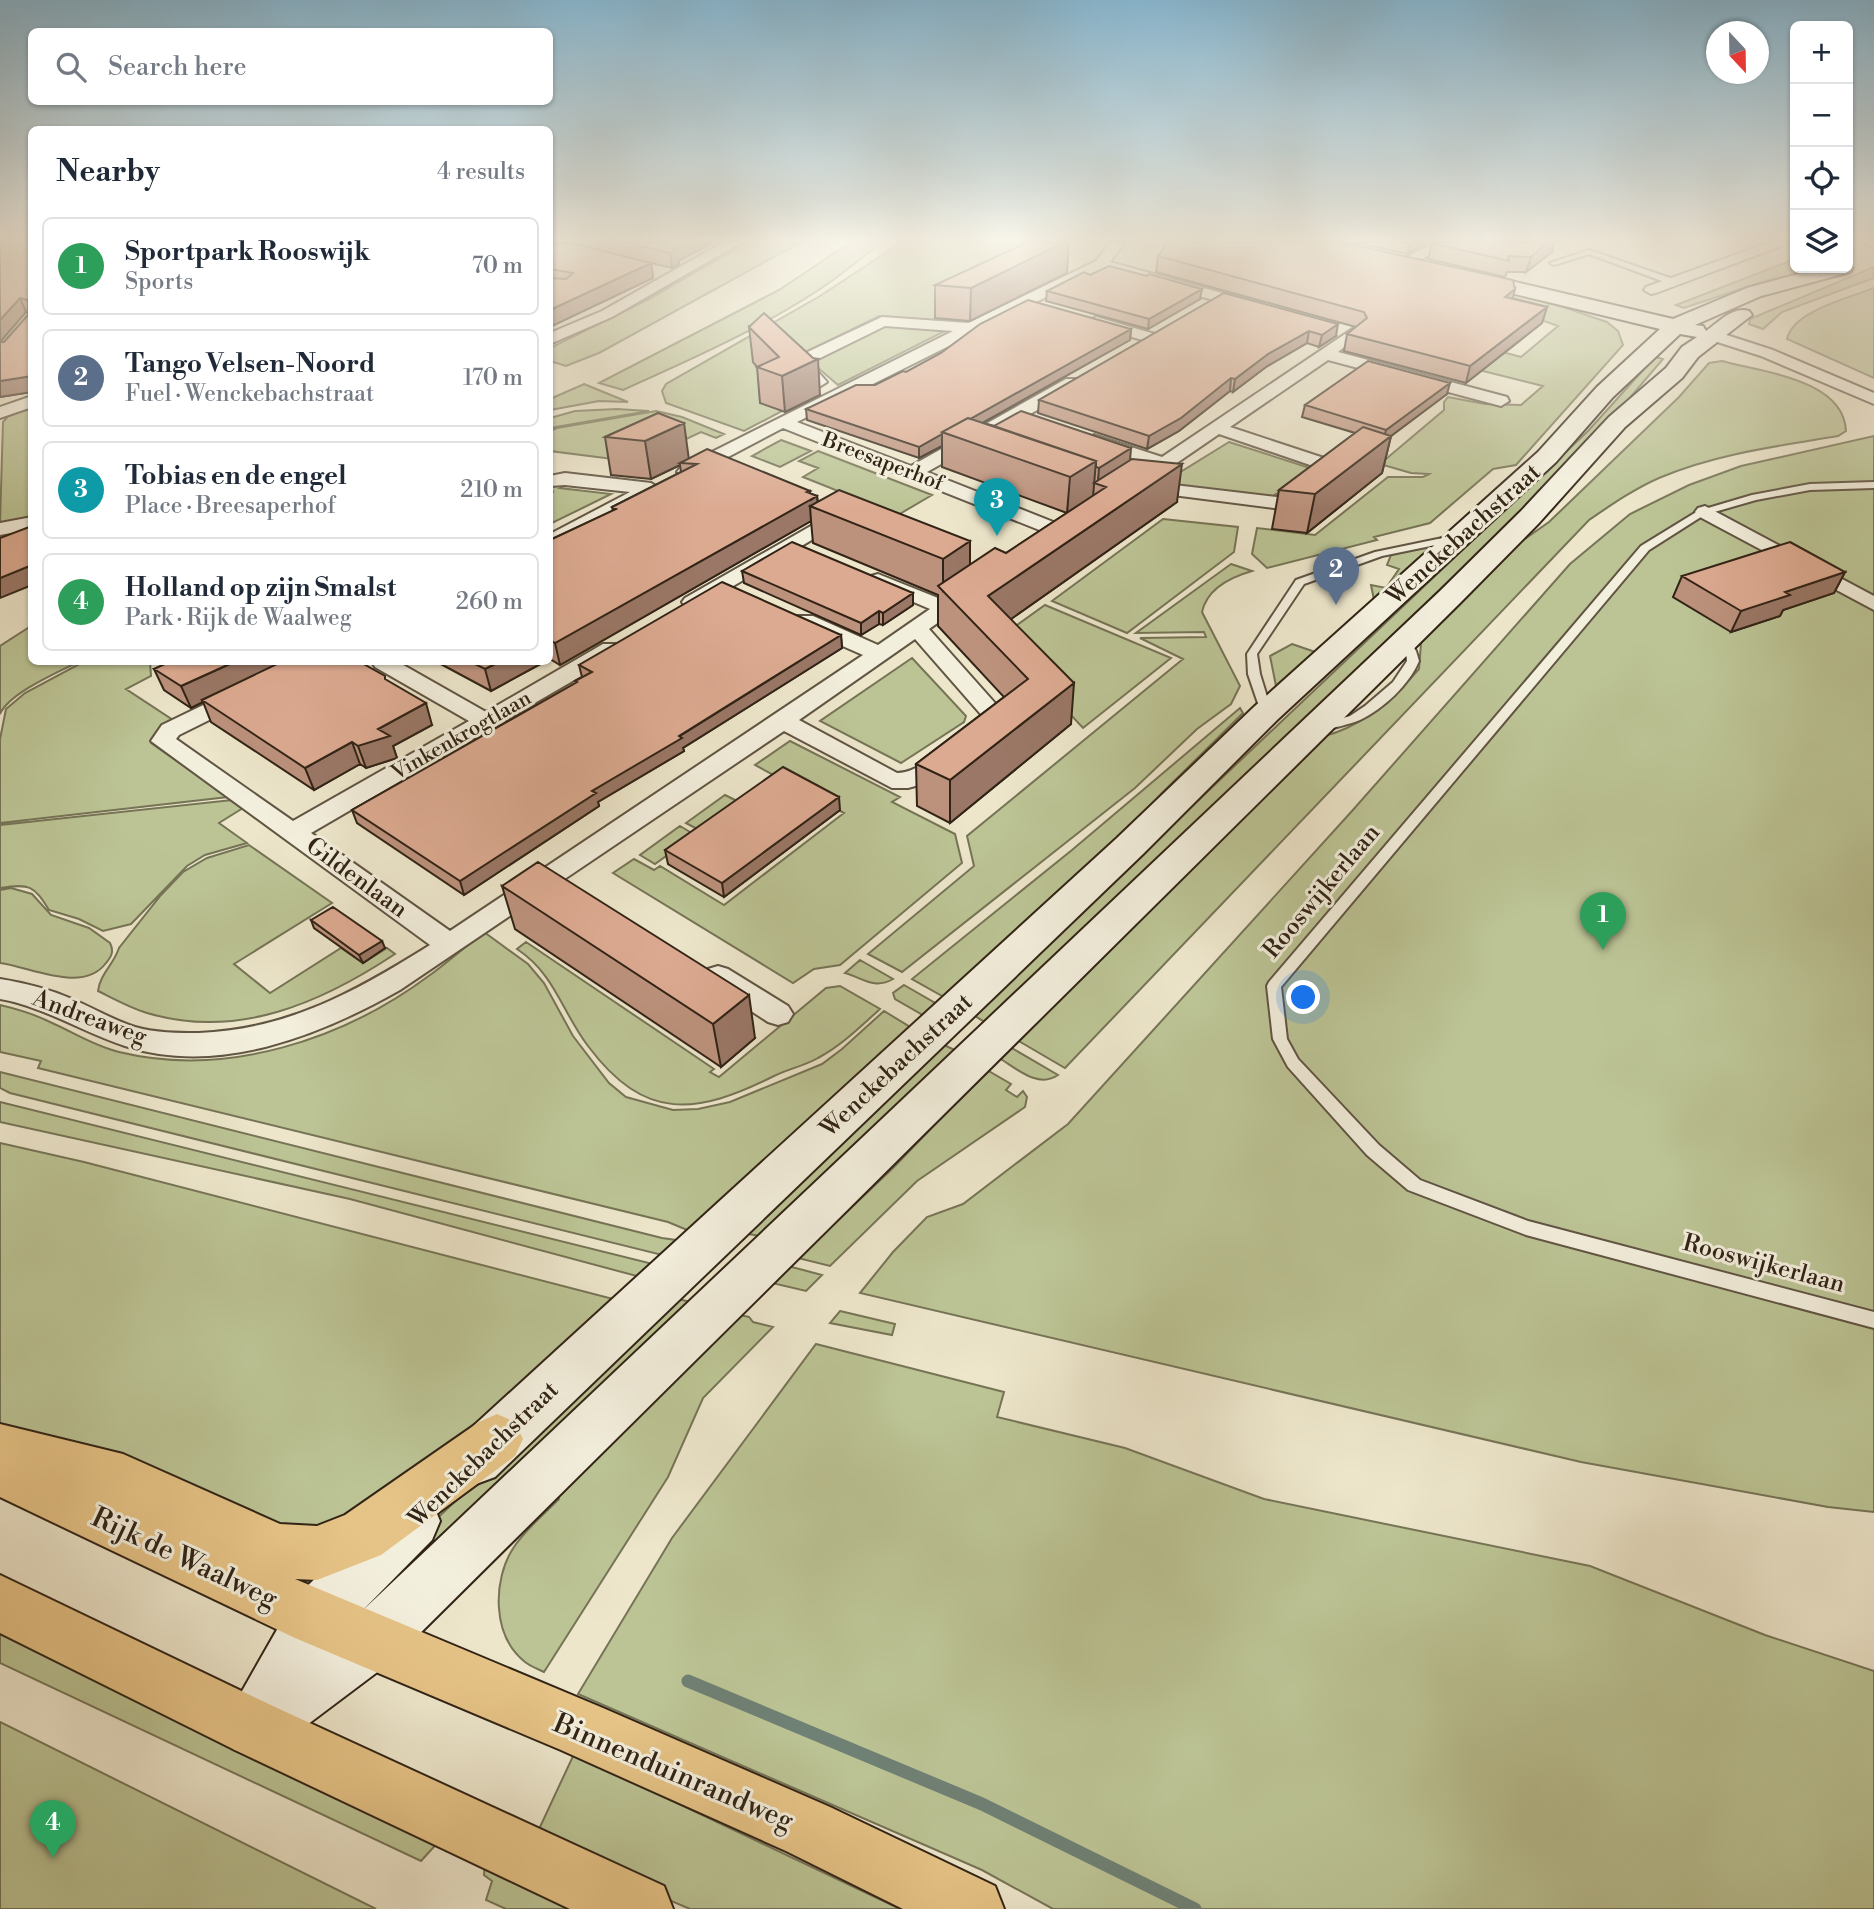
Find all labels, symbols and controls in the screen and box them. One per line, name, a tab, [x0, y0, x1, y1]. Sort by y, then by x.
north arrow	[1706, 21, 1769, 84]
map controls	[1790, 21, 1853, 273]
button: +	[1790, 21, 1853, 84]
search box	[28, 28, 553, 105]
icon: search	[52, 48, 90, 86]
text: Search here	[108, 51, 247, 83]
button: −	[1790, 84, 1853, 147]
button: locate	[1790, 147, 1853, 210]
text: Nearby	[56, 153, 160, 191]
text: 4 results	[437, 158, 525, 186]
button: layers	[1790, 210, 1853, 273]
text: Sportpark Rooswijk	[125, 236, 370, 268]
text: 1	[75, 252, 87, 280]
text: 70 m	[472, 252, 523, 280]
text: Sports	[125, 268, 193, 296]
text: Tango Velsen-Noord	[125, 348, 376, 380]
text: 2	[74, 364, 88, 392]
text: 170 m	[463, 364, 523, 392]
text: Fuel · Wenckebachstraat	[125, 380, 374, 408]
street label: Breesaperhof	[817, 427, 948, 497]
street label: Wenckebachstraat	[1379, 457, 1547, 613]
text: Tobias en de engel	[125, 460, 346, 492]
text: 3	[74, 476, 88, 504]
text: 210 m	[460, 476, 523, 504]
pin: 3	[974, 478, 1020, 536]
text: Place · Breesaperhof	[125, 492, 336, 520]
pin: 2	[1313, 547, 1359, 605]
text: Holland op zijn Smalst	[125, 572, 396, 604]
text: 4	[73, 588, 89, 616]
text: 260 m	[456, 588, 523, 616]
text: Park · Rijk de Waalweg	[125, 604, 352, 632]
street label: Vinkenkrogtlaan	[386, 685, 537, 787]
street label: Rooswijkerlaan	[1257, 818, 1387, 965]
street label: Gildenlaan	[300, 831, 413, 925]
pin: 1	[1580, 892, 1626, 950]
your location	[1286, 980, 1320, 1014]
street label: Andreaweg	[27, 983, 152, 1053]
street label: Wenckebachstraat	[813, 987, 980, 1145]
street label: Rooswijkerlaan	[1680, 1228, 1848, 1300]
street label: Wenckebachstraat	[402, 1375, 566, 1535]
street label: Rijk de Waalweg	[86, 1500, 283, 1617]
street label: Binnenduinrandweg	[547, 1706, 799, 1839]
pin: 4	[30, 1800, 76, 1858]

